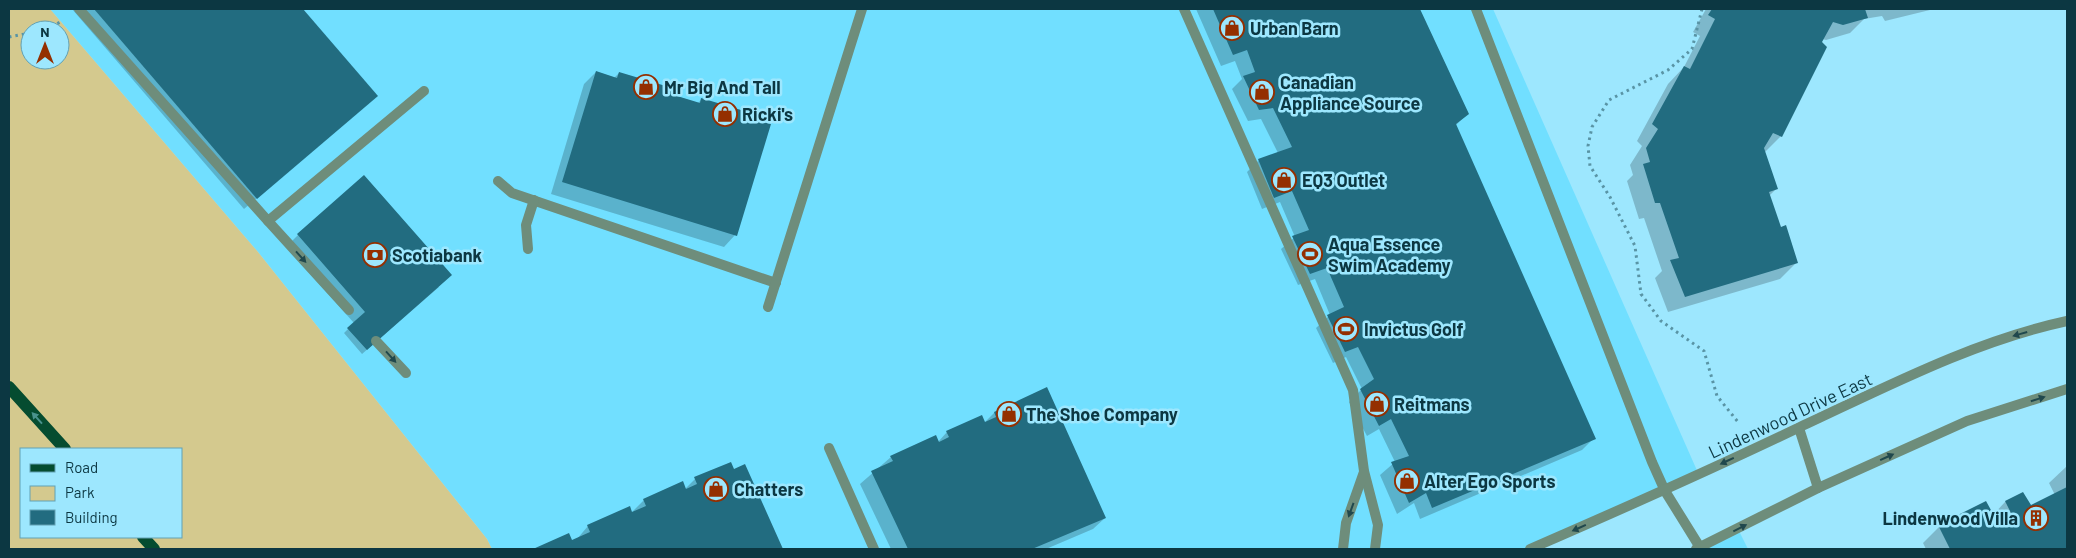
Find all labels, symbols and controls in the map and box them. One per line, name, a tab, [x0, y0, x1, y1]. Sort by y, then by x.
shop icon: Urban Barn	[1219, 15, 1245, 41]
place label: Urban Barn	[1250, 17, 1339, 39]
north arrow	[20, 20, 70, 70]
text: N	[40, 23, 50, 40]
place label: Canadian Appliance Source	[1280, 71, 1421, 114]
shop icon: Mr Big And Tall	[633, 74, 659, 100]
place label: Mr Big And Tall	[664, 76, 781, 98]
shop icon: Canadian Appliance Source	[1249, 79, 1275, 105]
shop icon: Ricki's	[712, 101, 738, 127]
place label: Ricki's	[742, 103, 793, 125]
shop icon: EQ3 Outlet	[1271, 167, 1297, 193]
place label: EQ3 Outlet	[1302, 169, 1385, 191]
place label: Aqua Essence Swim Academy	[1328, 233, 1451, 276]
sports icon: Aqua Essence Swim Academy	[1297, 241, 1323, 267]
bank icon: Scotiabank	[362, 242, 388, 268]
place label: Scotiabank	[392, 244, 482, 266]
one-way arrow	[295, 251, 307, 263]
sports icon: Invictus Golf	[1333, 316, 1359, 342]
place label: Invictus Golf	[1364, 318, 1464, 340]
one-way arrow	[2013, 331, 2028, 339]
one-way arrow	[385, 350, 397, 362]
street label: Lindenwood Drive East	[1705, 367, 1875, 463]
shop icon: Reitmans	[1364, 391, 1390, 417]
place label: Reitmans	[1394, 393, 1470, 415]
one-way arrow	[2030, 394, 2045, 402]
shop icon: The Shoe Company	[996, 401, 1022, 427]
place label: The Shoe Company	[1026, 403, 1178, 425]
one-way arrow	[31, 411, 42, 424]
legend	[20, 448, 182, 538]
one-way arrow	[1880, 453, 1894, 461]
text: Road	[65, 458, 98, 476]
one-way arrow	[1720, 458, 1734, 466]
shop icon: Alter Ego Sports	[1394, 468, 1420, 494]
place label: Alter Ego Sports	[1424, 470, 1555, 492]
shop icon: Chatters	[703, 476, 729, 502]
place label: Chatters	[734, 478, 803, 500]
text: Park	[65, 483, 95, 501]
one-way arrow	[1347, 502, 1354, 517]
building icon: Lindenwood Villa	[2023, 505, 2049, 531]
place label: Lindenwood Villa	[1882, 507, 2018, 529]
text: Building	[65, 508, 118, 526]
one-way arrow	[1572, 524, 1586, 532]
one-way arrow	[1733, 524, 1747, 532]

